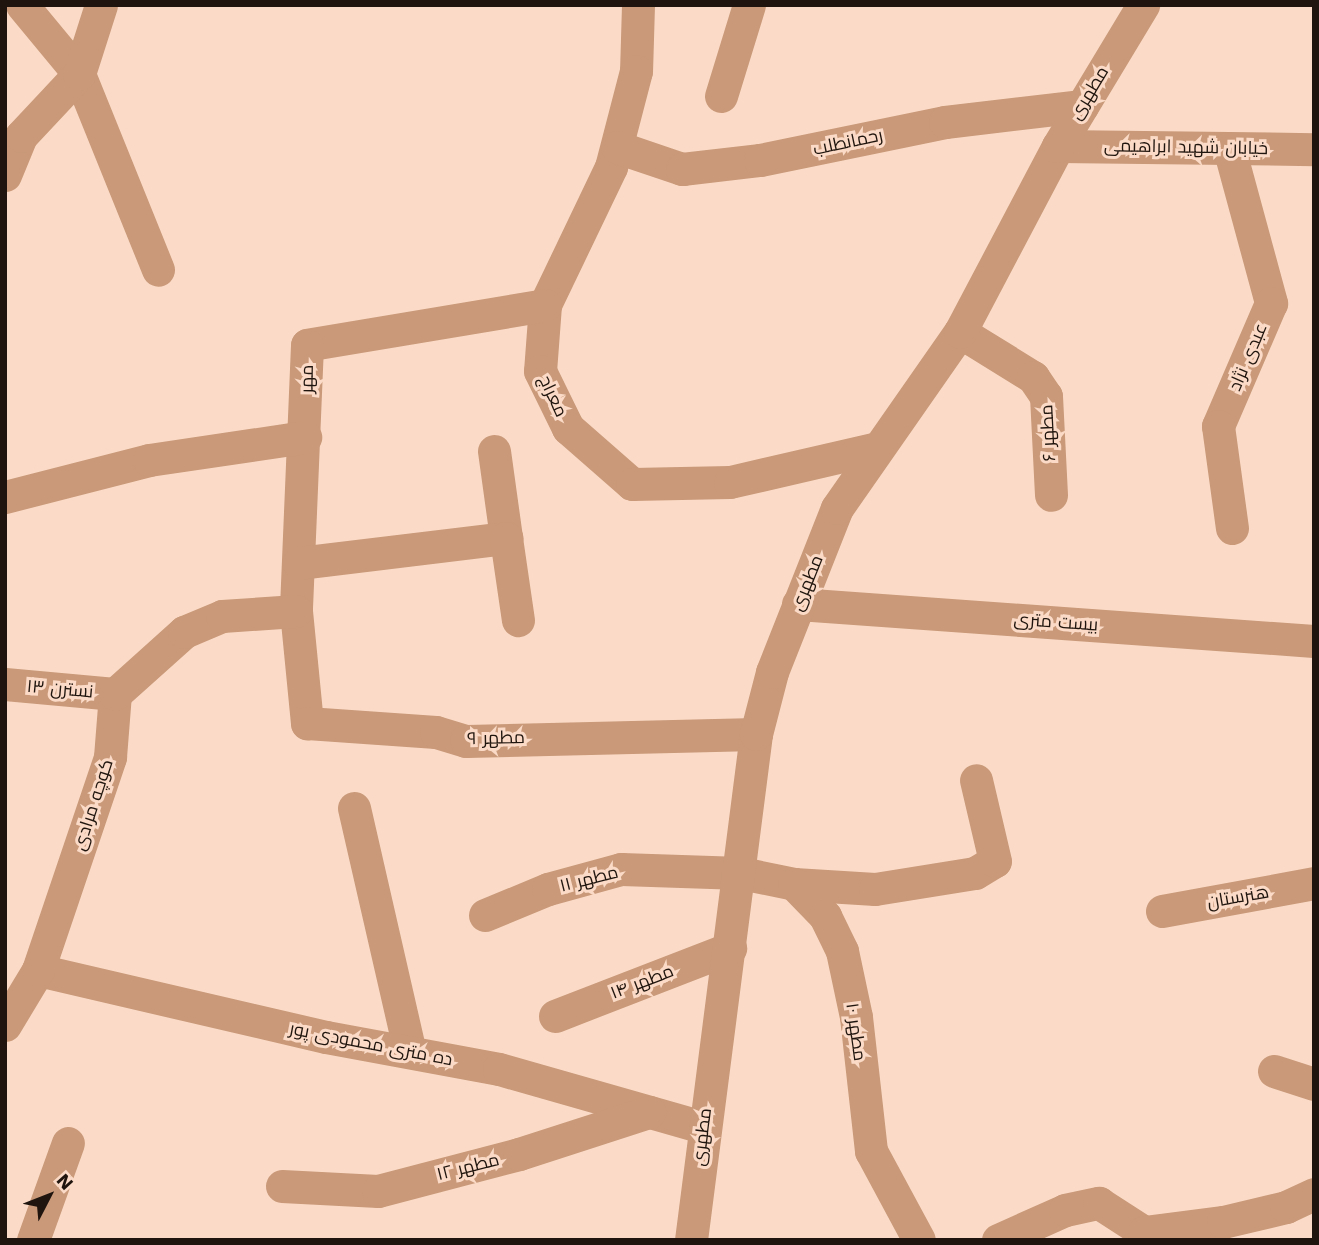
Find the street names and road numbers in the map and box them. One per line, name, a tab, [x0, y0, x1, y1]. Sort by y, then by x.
street label: مطهری	[1065, 62, 1113, 124]
street label: رحمانطلب	[811, 124, 885, 160]
street label: خیابان شهید ابراهیمی	[1104, 135, 1268, 159]
street label: عبدی نژاد	[1224, 320, 1272, 394]
street label: مهر	[296, 364, 318, 394]
street label: معراج	[534, 372, 572, 420]
street label: مطهر ۶	[1036, 404, 1060, 462]
street label: مطهری	[786, 552, 828, 614]
street label: بیست متری	[1013, 608, 1099, 636]
street label: نسترن ۱۳	[26, 675, 94, 703]
street label: مطهر ۹	[467, 727, 525, 749]
street label: کوچه مرادی	[68, 757, 118, 853]
street label: مطهر ۱۱	[557, 861, 621, 897]
street label: هنرستان	[1205, 881, 1271, 913]
street label: مطهر ۱۴	[607, 960, 677, 1004]
street label: مطهر ۱۰	[841, 1002, 871, 1062]
street label: ده متری محمودی پور	[288, 1018, 454, 1070]
street label: مطهری	[688, 1107, 716, 1167]
street label: مطهر ۱۲	[435, 1149, 501, 1185]

